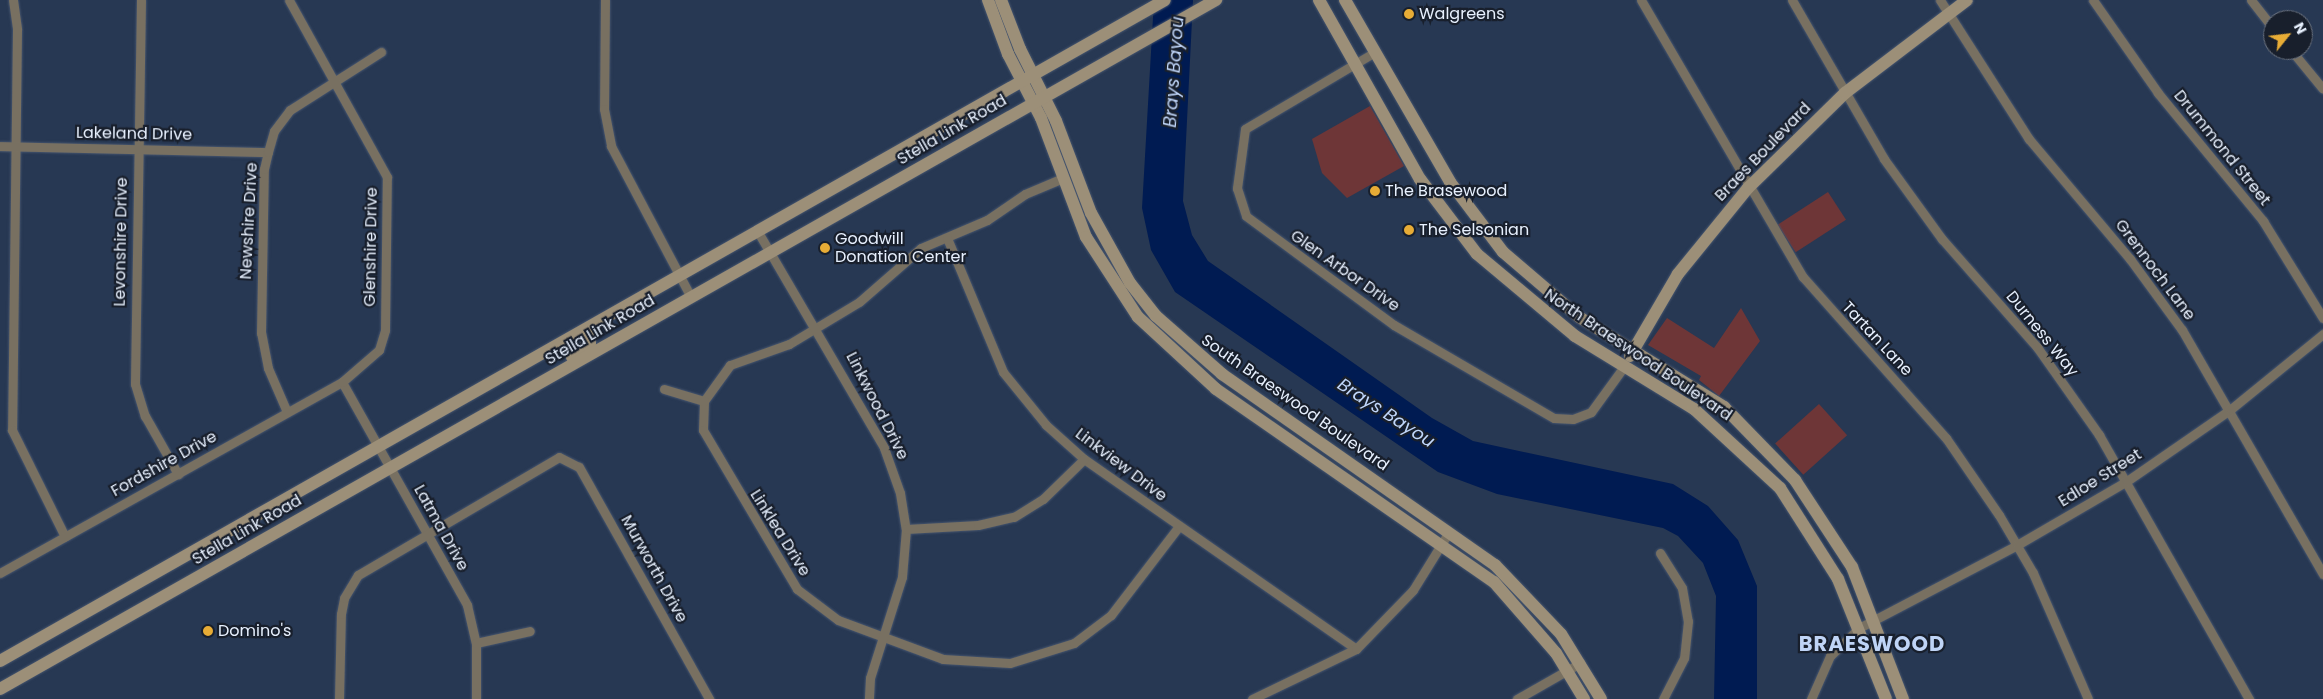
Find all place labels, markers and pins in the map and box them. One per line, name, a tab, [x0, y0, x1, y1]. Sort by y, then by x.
place label: Walgreens	[1419, 4, 1505, 24]
marker: Walgreens	[1403, 8, 1415, 20]
place label: The Brasewood	[1385, 181, 1507, 201]
marker: The Brasewood	[1369, 185, 1381, 197]
place label: The Selsonian	[1419, 220, 1529, 240]
marker: The Selsonian	[1403, 224, 1415, 236]
place label: Goodwill Donation Center	[835, 229, 966, 267]
marker: Goodwill Donation Center	[819, 242, 831, 254]
place label: Domino's	[218, 621, 291, 641]
marker: Domino's	[202, 625, 214, 637]

